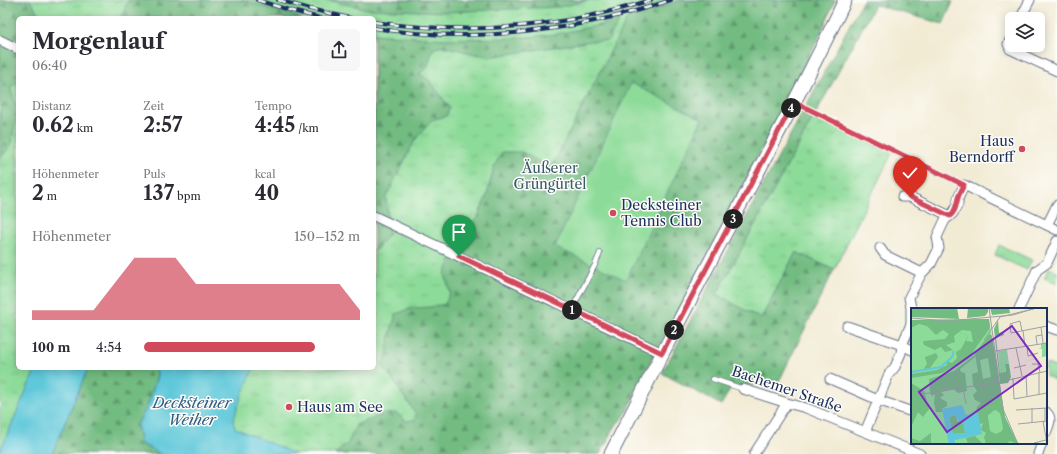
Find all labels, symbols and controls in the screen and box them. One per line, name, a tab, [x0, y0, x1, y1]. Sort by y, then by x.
map controls	[1005, 12, 1045, 52]
button: layers	[1005, 12, 1045, 52]
text: Morgenlauf	[32, 28, 165, 55]
button: share	[318, 29, 360, 71]
text: 06:40	[32, 57, 67, 73]
pin: 4	[781, 98, 801, 118]
text: Distanz	[32, 99, 71, 113]
text: Zeit	[143, 99, 164, 113]
text: Tempo	[255, 99, 292, 113]
text: 4	[788, 101, 794, 115]
text: 0.62	[32, 113, 74, 137]
text: 2:57	[143, 113, 183, 137]
text: 4:45	[255, 113, 295, 137]
text: km	[74, 121, 93, 135]
text: /km	[295, 121, 319, 135]
place label: Haus Berndorff	[949, 132, 1016, 166]
marker: Haus Berndorff	[1017, 144, 1027, 154]
pin	[893, 156, 927, 197]
park label: Äußerer Grüngürtel	[514, 159, 586, 193]
icon: check	[899, 162, 921, 184]
text: Höhenmeter	[32, 167, 99, 181]
text: Puls	[143, 167, 165, 181]
text: kcal	[255, 167, 275, 181]
text: 2	[32, 181, 44, 205]
text: 137	[143, 181, 174, 205]
text: 40	[255, 181, 279, 205]
text: m	[44, 189, 57, 203]
text: bpm	[174, 189, 201, 203]
place label: Decksteiner Tennis Club	[621, 196, 702, 230]
marker: Decksteiner Tennis Club	[608, 208, 618, 218]
pin: 3	[723, 209, 743, 229]
text: 3	[730, 212, 736, 226]
pin	[442, 215, 476, 256]
icon: arrive	[448, 221, 470, 243]
text: Höhenmeter	[32, 228, 111, 244]
text: 150–152 m	[294, 228, 360, 244]
pin: 1	[562, 300, 582, 320]
text: 1	[570, 303, 574, 317]
inset map	[911, 308, 1047, 444]
pin: 2	[664, 320, 684, 340]
text: 2	[671, 323, 677, 337]
text: 100 m	[32, 339, 71, 355]
text: 4:54	[96, 339, 122, 355]
street label: Bachemer Straße	[729, 362, 845, 416]
water label: Decksteiner Weiher	[151, 393, 233, 429]
place label: Haus am See	[297, 398, 383, 416]
marker: Haus am See	[284, 402, 294, 412]

